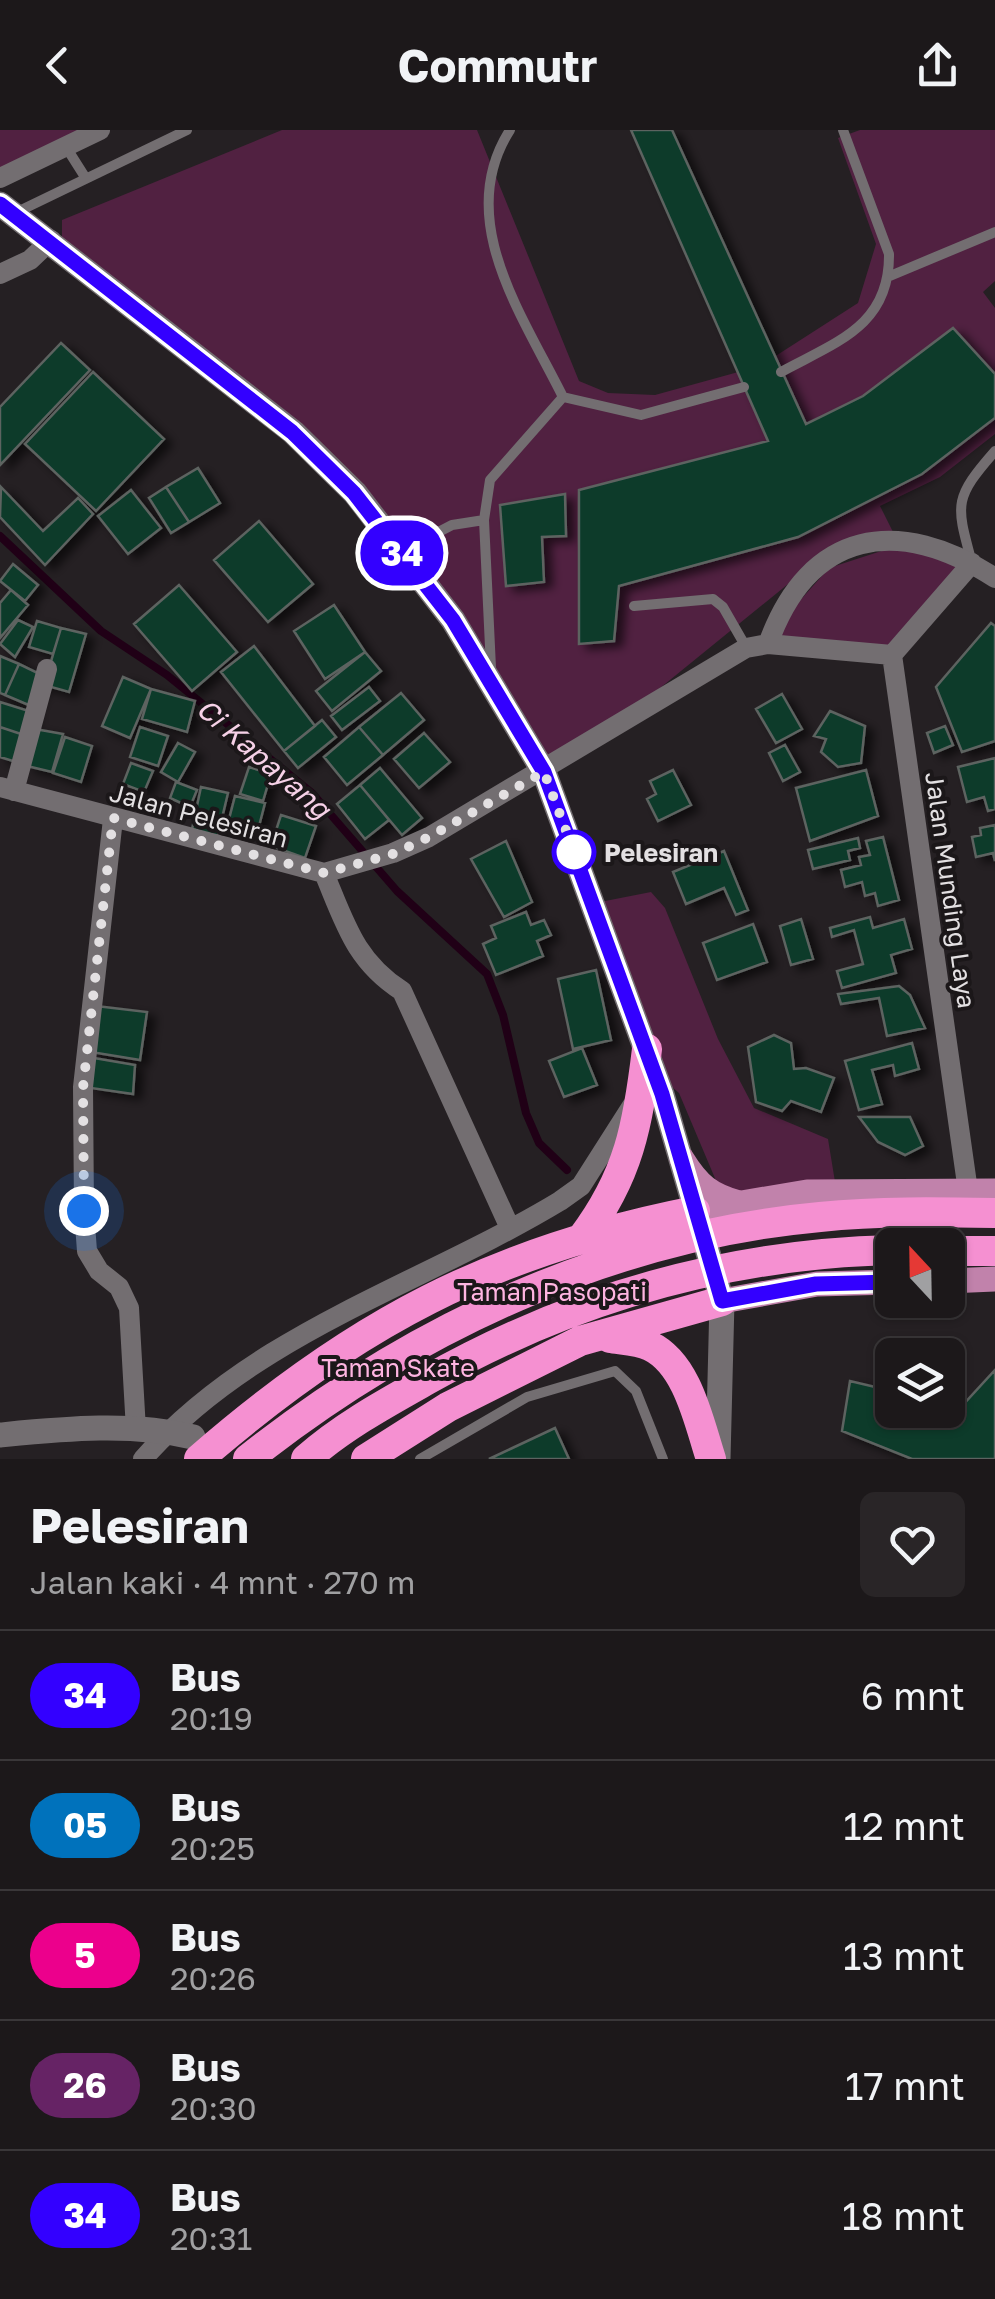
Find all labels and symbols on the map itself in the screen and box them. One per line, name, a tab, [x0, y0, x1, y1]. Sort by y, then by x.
line badge: 34	[357, 520, 447, 586]
water label: Ci Kapayang	[191, 691, 339, 826]
street label: Jalan Munding Laya	[919, 770, 983, 1010]
street label: Jalan Pelesiran	[106, 776, 292, 854]
marker: Pelesiran	[553, 831, 595, 873]
place label: Pelesiran	[604, 837, 718, 868]
your location	[59, 1186, 109, 1236]
north arrow	[875, 1228, 965, 1318]
park label: Taman Pasopati	[457, 1276, 647, 1307]
park label: Taman Skate	[321, 1352, 475, 1383]

